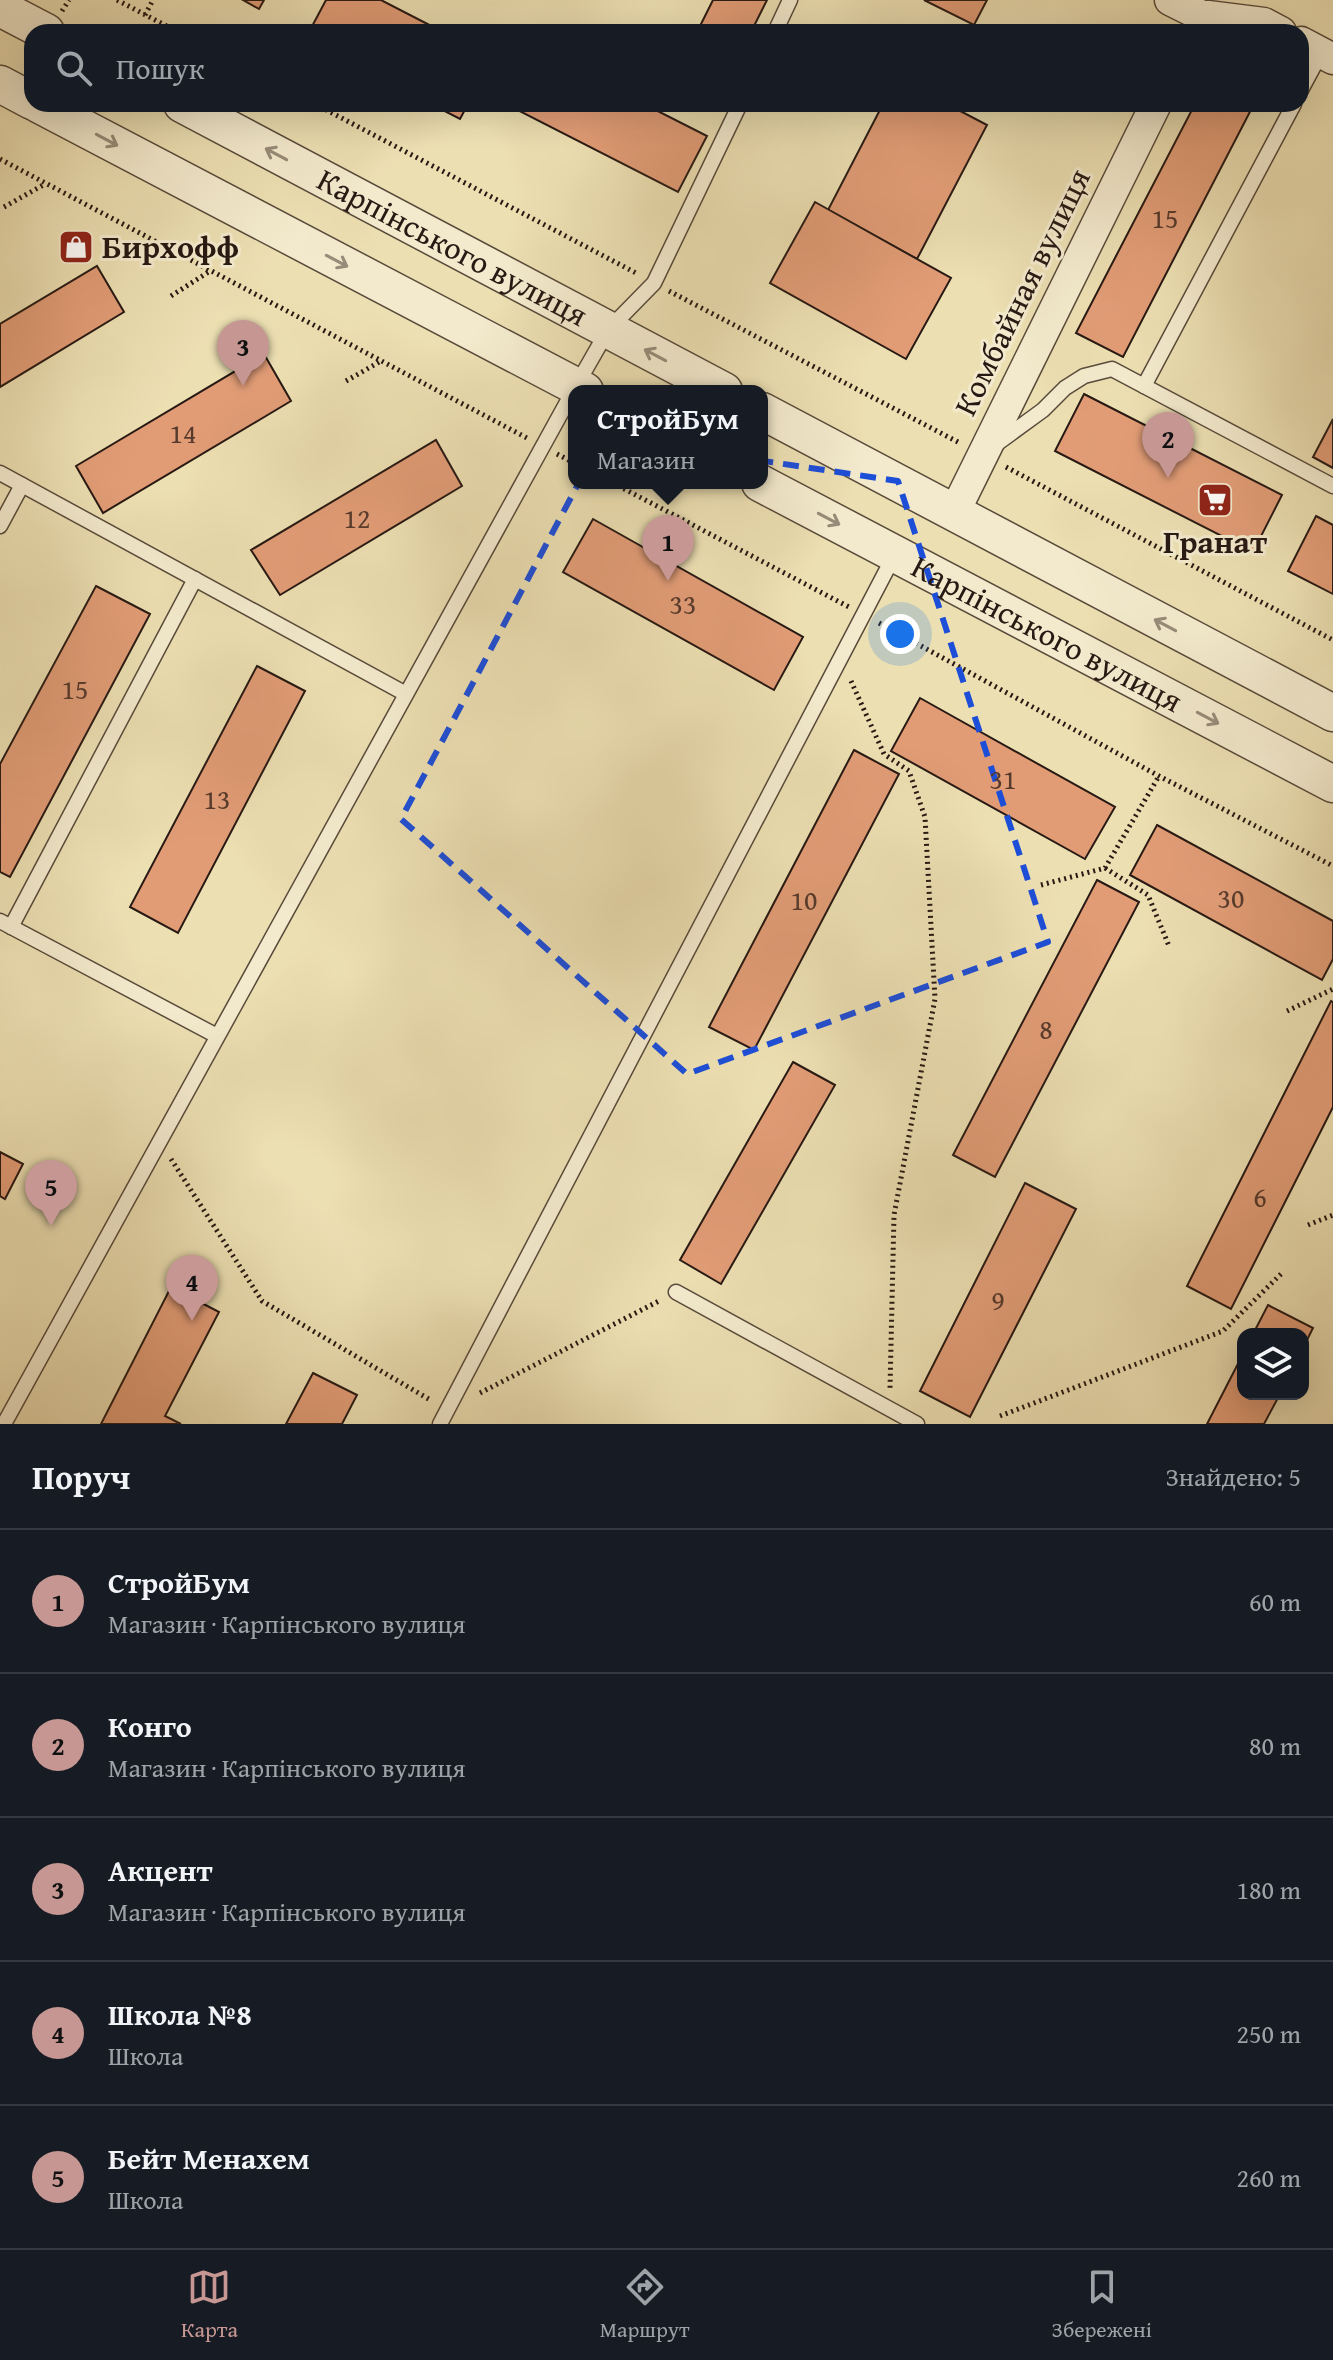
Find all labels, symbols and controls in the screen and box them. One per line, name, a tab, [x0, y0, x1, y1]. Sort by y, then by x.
search box	[24, 24, 1309, 112]
icon: search	[52, 46, 96, 90]
text: Пошук	[116, 46, 204, 90]
one-way arrow	[95, 133, 119, 149]
one-way arrow	[265, 146, 289, 162]
street label: Карпінського вулиця	[309, 156, 596, 338]
street label: Комбайная вулиця	[941, 160, 1102, 423]
house number: 15	[1152, 197, 1178, 238]
place label: Бирхофф	[102, 223, 239, 270]
shop icon: Бирхофф	[57, 228, 95, 266]
one-way arrow	[325, 253, 349, 269]
pin: 3	[217, 320, 269, 386]
one-way arrow	[643, 346, 667, 362]
popup	[568, 385, 768, 489]
text: СтройБум	[597, 396, 739, 440]
house number: 14	[170, 412, 196, 453]
pin: 2	[1142, 412, 1194, 478]
text: Магазин	[597, 440, 695, 479]
supermarket icon: Гранат	[1196, 481, 1234, 519]
house number: 12	[344, 497, 370, 538]
one-way arrow	[817, 512, 840, 528]
pin: 1	[642, 515, 694, 581]
place label: Гранат	[1163, 518, 1268, 565]
street label: Карпінського вулиця	[903, 543, 1191, 724]
house number: 33	[670, 583, 696, 624]
your location	[880, 614, 920, 654]
one-way arrow	[1154, 616, 1177, 632]
house number: 15	[62, 668, 88, 709]
one-way arrow	[1196, 711, 1219, 727]
house number: 31	[990, 758, 1016, 799]
house number: 13	[204, 778, 230, 819]
house number: 30	[1218, 877, 1244, 918]
house number: 10	[791, 879, 817, 920]
house number: 8	[1039, 1008, 1053, 1049]
pin: 5	[25, 1160, 77, 1226]
house number: 6	[1253, 1176, 1267, 1217]
pin: 4	[166, 1255, 218, 1321]
house number: 9	[991, 1279, 1005, 1320]
map controls	[1237, 1328, 1309, 1400]
button: layers	[1237, 1328, 1309, 1400]
text: Поруч	[32, 1452, 130, 1501]
text: Знайдено: 5	[1165, 1457, 1301, 1496]
text: СтройБум	[108, 1560, 250, 1604]
text: 1	[51, 1582, 65, 1621]
text: 60 m	[1249, 1582, 1301, 1621]
text: Магазин · Карпінського вулиця	[108, 1604, 466, 1643]
text: Конго	[108, 1704, 192, 1748]
text: 2	[51, 1726, 65, 1765]
text: 80 m	[1249, 1726, 1301, 1765]
text: Магазин · Карпінського вулиця	[108, 1748, 466, 1787]
text: Акцент	[108, 1848, 213, 1892]
text: 3	[51, 1870, 65, 1909]
text: 180 m	[1236, 1870, 1301, 1909]
text: Магазин · Карпінського вулиця	[108, 1892, 466, 1931]
text: Школа №8	[108, 1992, 252, 2036]
text: 4	[51, 2014, 65, 2053]
text: 250 m	[1236, 2014, 1301, 2053]
text: Школа	[108, 2036, 183, 2075]
text: Бейт Менахем	[108, 2136, 310, 2180]
text: 5	[51, 2158, 65, 2197]
text: 260 m	[1236, 2158, 1301, 2197]
text: Школа	[108, 2180, 183, 2219]
tab: Карта	[181, 2265, 238, 2345]
tab: Маршрут	[600, 2265, 690, 2345]
tab: Збережені	[1052, 2265, 1152, 2345]

